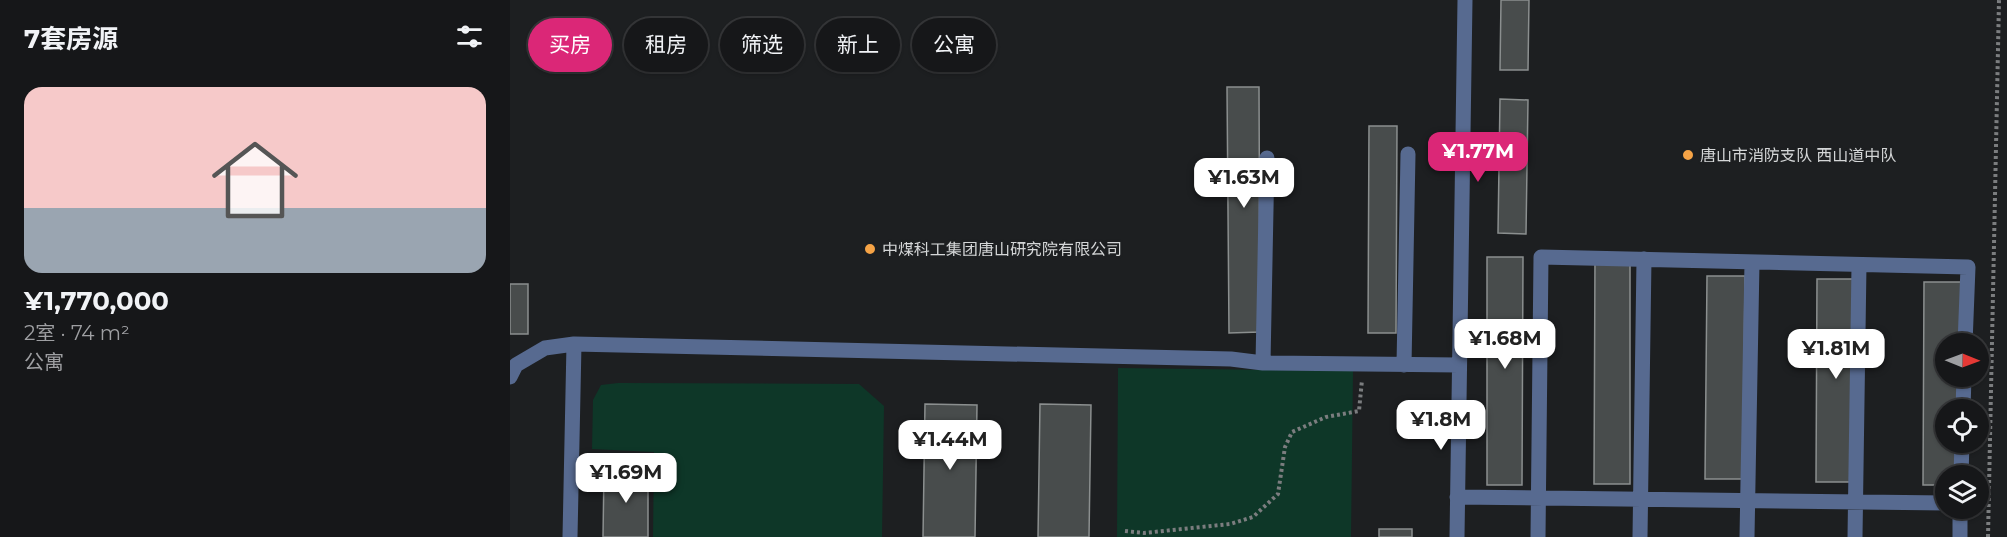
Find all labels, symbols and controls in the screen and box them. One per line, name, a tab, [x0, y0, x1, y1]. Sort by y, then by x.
chip: 买房	[528, 18, 612, 72]
chip: 租房	[624, 18, 708, 72]
chip: 筛选	[720, 18, 804, 72]
chip: 新上	[816, 18, 900, 72]
chip: 公寓	[912, 18, 996, 72]
icon: filters	[453, 20, 486, 53]
text: 7套房源	[24, 23, 118, 55]
icon: home	[201, 126, 309, 234]
pin: ¥1.77M	[1429, 132, 1527, 183]
text: ¥1.77M	[1442, 139, 1514, 163]
place label: 唐山市消防支队 西山道中队	[1700, 146, 1896, 165]
marker: 唐山市消防支队 西山道中队	[1681, 148, 1695, 162]
pin: ¥1.63M	[1195, 158, 1293, 209]
text: ¥1.63M	[1208, 165, 1280, 189]
place label: 中煤科工集团唐山研究院有限公司	[882, 240, 1122, 259]
marker: 中煤科工集团唐山研究院有限公司	[863, 242, 877, 256]
text: ¥1,770,000	[24, 285, 169, 317]
pin: ¥1.68M	[1456, 319, 1554, 370]
text: 2室 · 74 m²	[24, 321, 130, 345]
text: ¥1.68M	[1468, 326, 1542, 350]
pin: ¥1.81M	[1787, 329, 1885, 380]
north arrow	[1935, 333, 1989, 387]
map controls	[1935, 333, 1989, 519]
text: ¥1.81M	[1802, 336, 1870, 360]
text: 公寓	[24, 350, 64, 374]
button: locate	[1935, 399, 1989, 453]
pin: ¥1.8M	[1399, 400, 1483, 451]
text: ¥1.8M	[1411, 407, 1471, 431]
pin: ¥1.44M	[901, 420, 999, 471]
text: ¥1.44M	[912, 427, 988, 451]
pin: ¥1.69M	[577, 453, 675, 504]
text: ¥1.69M	[590, 460, 662, 484]
button: layers	[1935, 465, 1989, 519]

